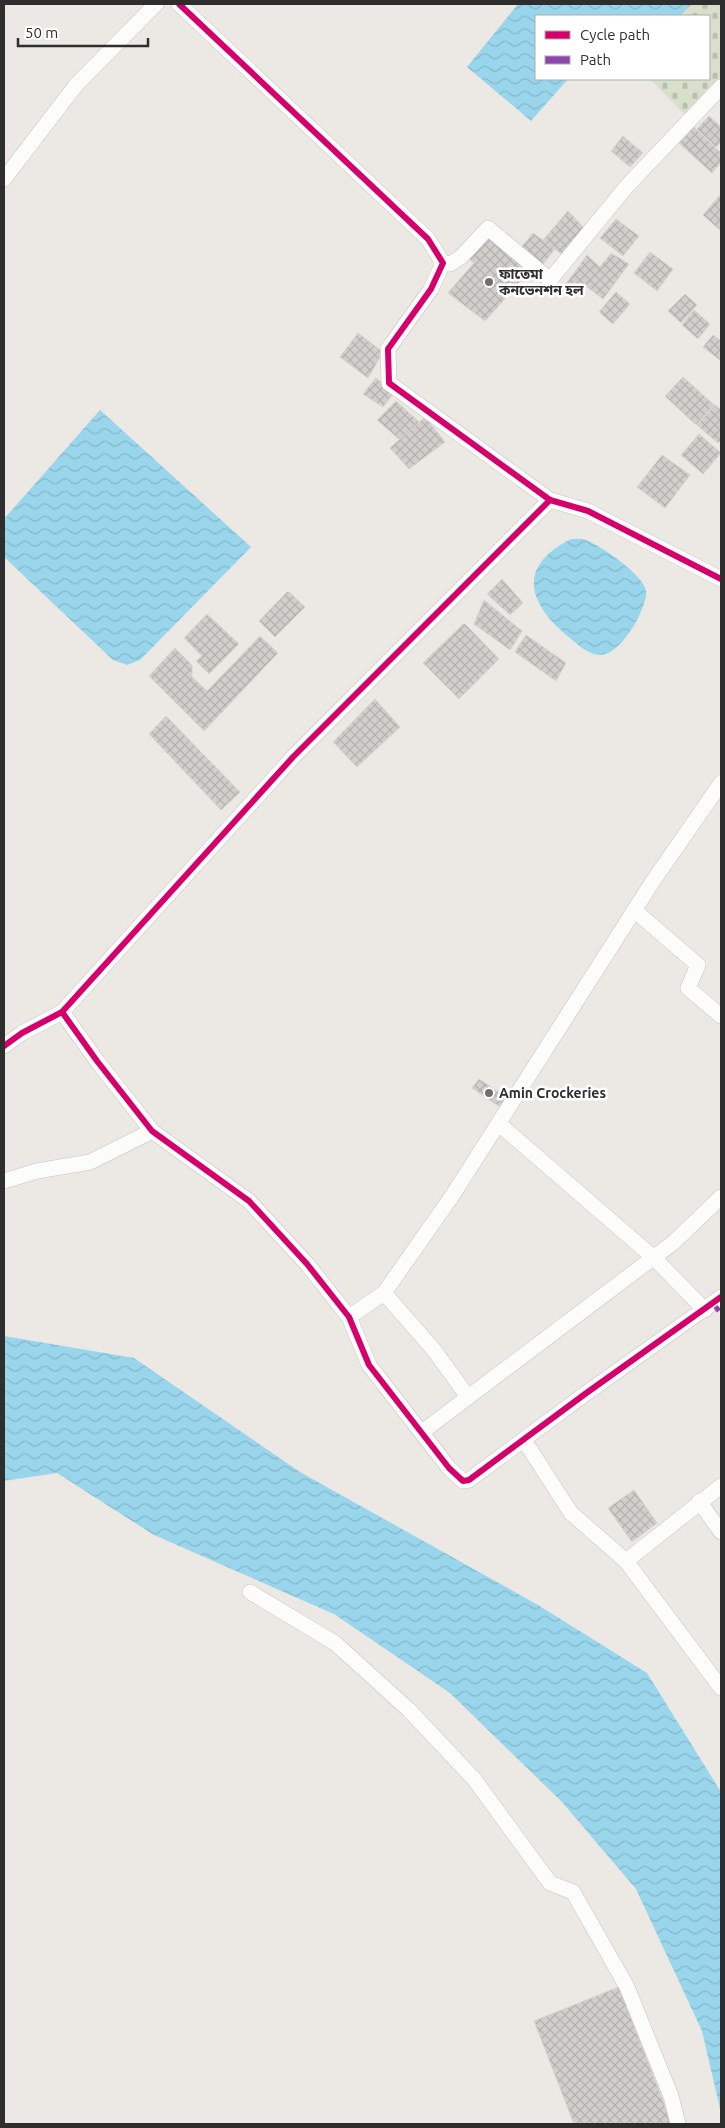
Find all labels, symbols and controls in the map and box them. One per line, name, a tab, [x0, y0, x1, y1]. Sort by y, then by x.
scale bar	[18, 15, 148, 47]
legend	[535, 15, 710, 80]
text: 50 m	[25, 24, 58, 41]
text: Cycle path	[580, 26, 650, 43]
text: Path	[580, 51, 611, 68]
place label: ফাতেমা কনভেনশন হল	[498, 266, 584, 298]
marker: ফাতেমা কনভেনশন হল	[483, 276, 495, 288]
place label: Amin Crockeries	[499, 1085, 606, 1101]
marker: Amin Crockeries	[483, 1087, 495, 1099]

